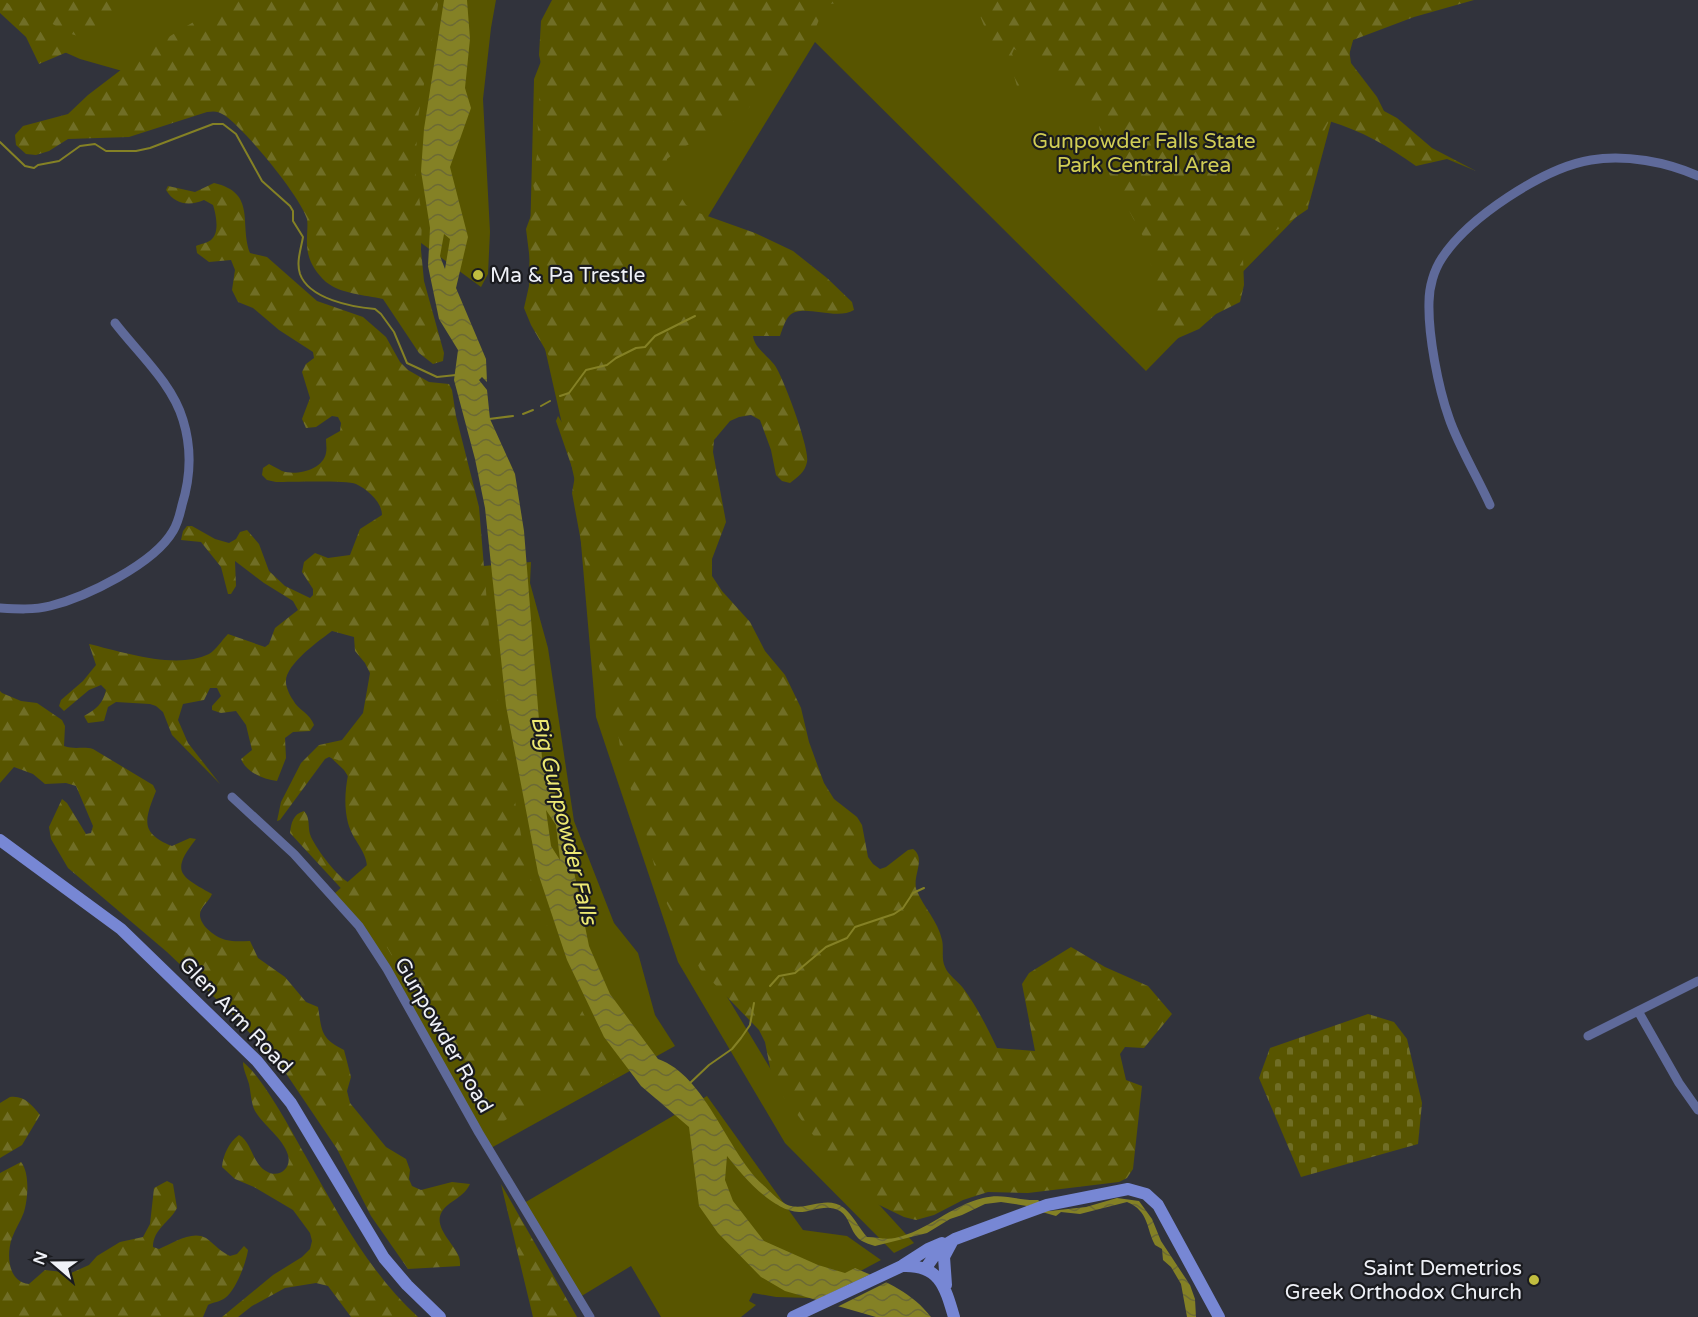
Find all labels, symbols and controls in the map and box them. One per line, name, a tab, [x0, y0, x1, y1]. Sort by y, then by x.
park label: Gunpowder Falls State Park Central Area	[1032, 129, 1256, 178]
place label: Ma & Pa Trestle	[490, 263, 646, 288]
marker: Ma & Pa Trestle	[471, 268, 485, 282]
water label: Big Gunpowder Falls	[526, 713, 603, 929]
street label: Glen Arm Road	[174, 952, 298, 1079]
street label: Gunpowder Road	[389, 953, 498, 1117]
north arrow	[24, 1233, 84, 1293]
text: N	[29, 1249, 52, 1268]
place label: Saint Demetrios Greek Orthodox Church	[1285, 1256, 1522, 1305]
marker: Saint Demetrios Greek Orthodox Church	[1527, 1273, 1541, 1287]

